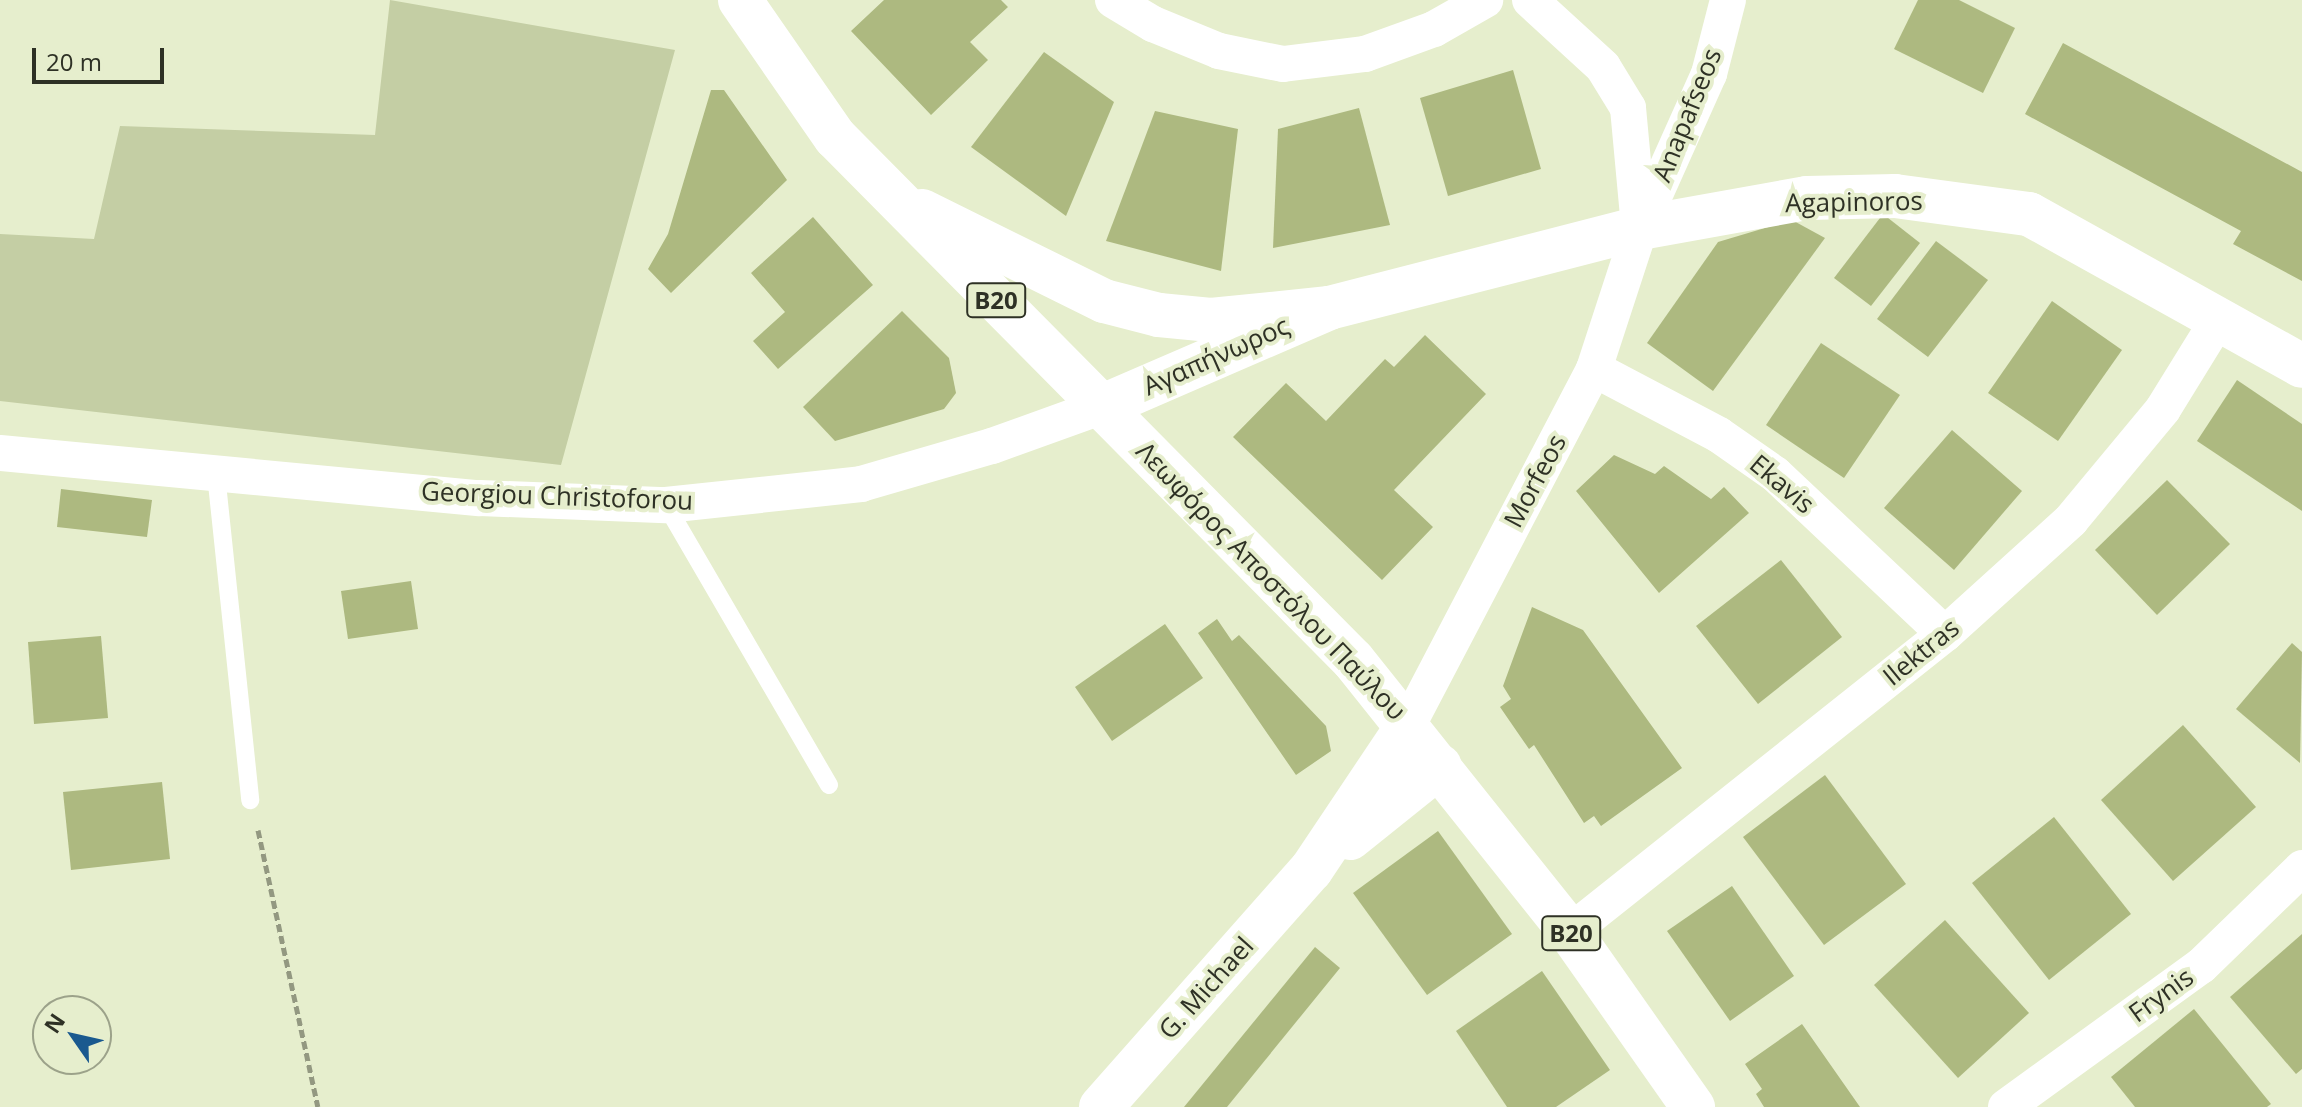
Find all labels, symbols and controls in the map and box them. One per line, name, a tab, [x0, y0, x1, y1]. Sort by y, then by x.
scale bar	[36, 32, 168, 82]
street label: Anapafseos	[1646, 44, 1728, 186]
text: 20 m	[46, 45, 102, 78]
street label: Agapinoros	[1785, 185, 1923, 219]
road number: B20	[966, 280, 1026, 320]
street label: Αγαπήνωρος	[1138, 310, 1294, 402]
street label: Morfeos	[1498, 429, 1572, 533]
street label: Λεωφόρος Αποστόλου Παύλου	[1130, 436, 1412, 726]
street label: Ekavis	[1743, 448, 1821, 520]
street label: Georgiou Christoforou	[420, 476, 694, 516]
street label: Ilektras	[1877, 612, 1965, 692]
road number: B20	[1541, 913, 1601, 953]
street label: G. Michael	[1152, 931, 1260, 1045]
street label: Frynis	[2123, 961, 2199, 1029]
north arrow	[32, 995, 112, 1075]
text: N	[36, 1007, 71, 1039]

